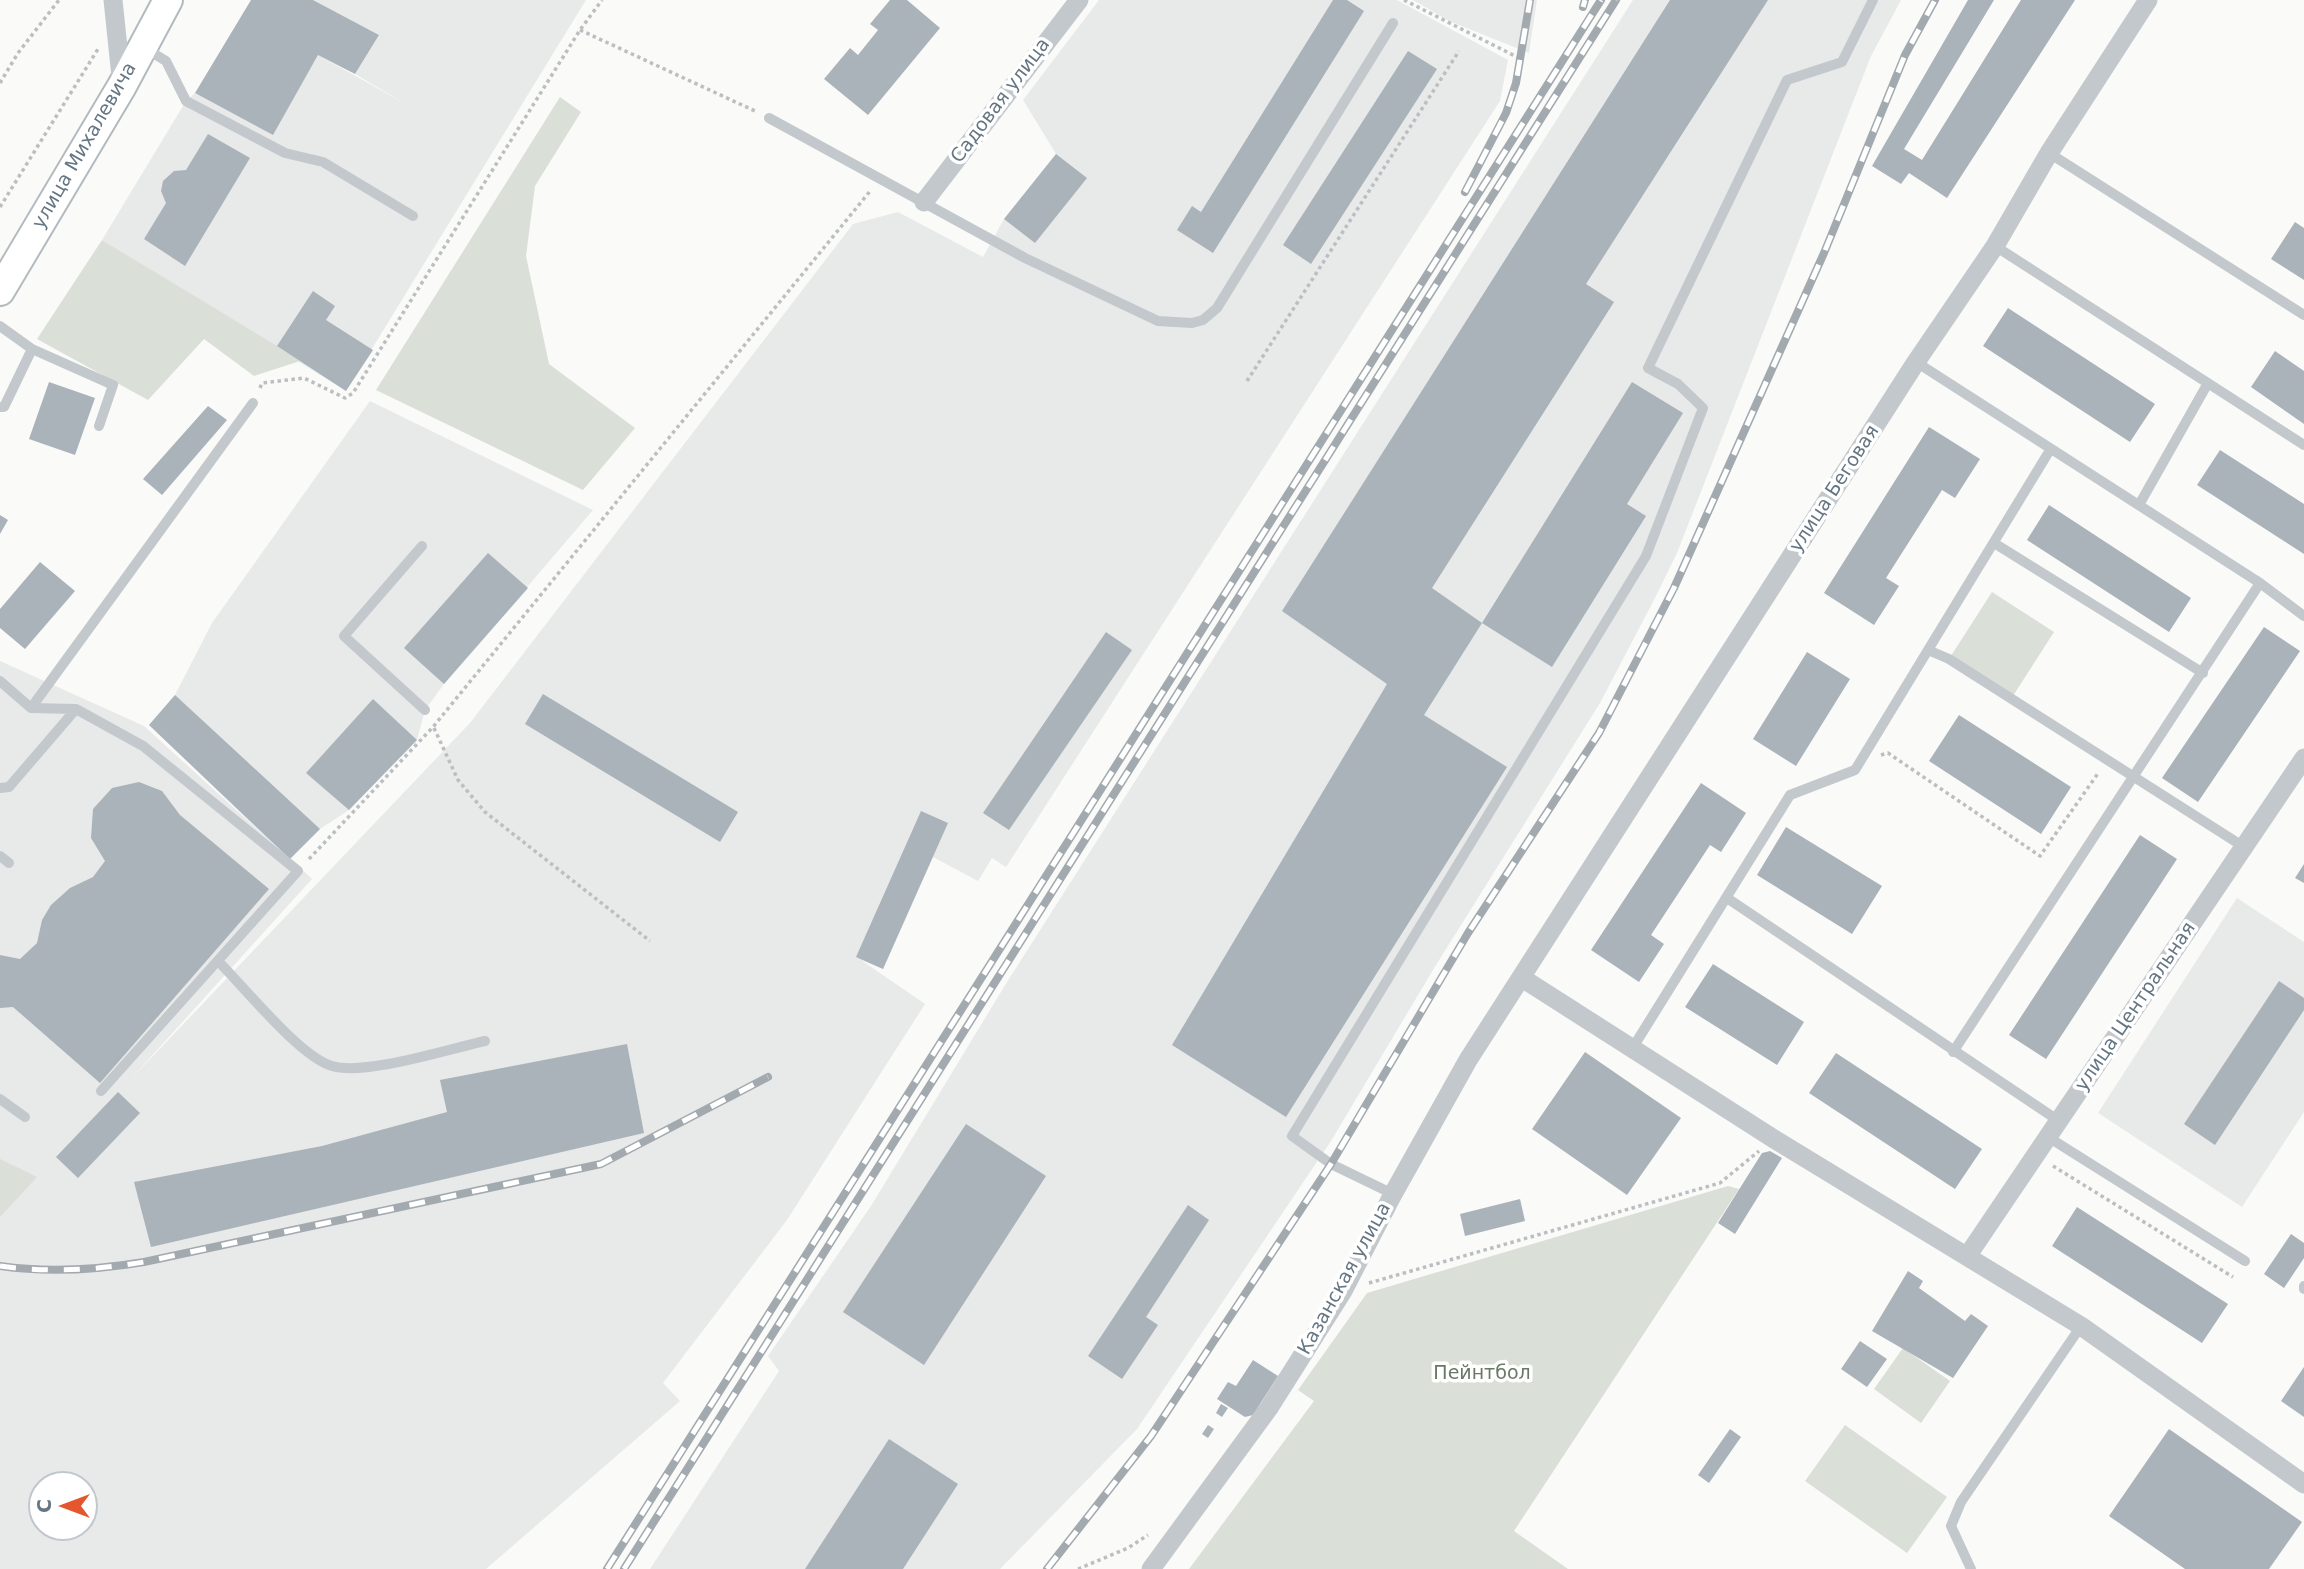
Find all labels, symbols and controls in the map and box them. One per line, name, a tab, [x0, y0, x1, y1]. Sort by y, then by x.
street label: Садовая улица	[947, 34, 1055, 168]
street label: улица Михалевича	[28, 59, 142, 233]
street label: улица Беговая	[1785, 421, 1885, 557]
street label: улица Центральная	[2071, 918, 2201, 1096]
street label: Казанская улица	[1294, 1199, 1396, 1359]
park label: Пейнтбол	[1433, 1363, 1531, 1385]
north arrow	[28, 1471, 98, 1541]
text: С	[33, 1499, 55, 1513]

